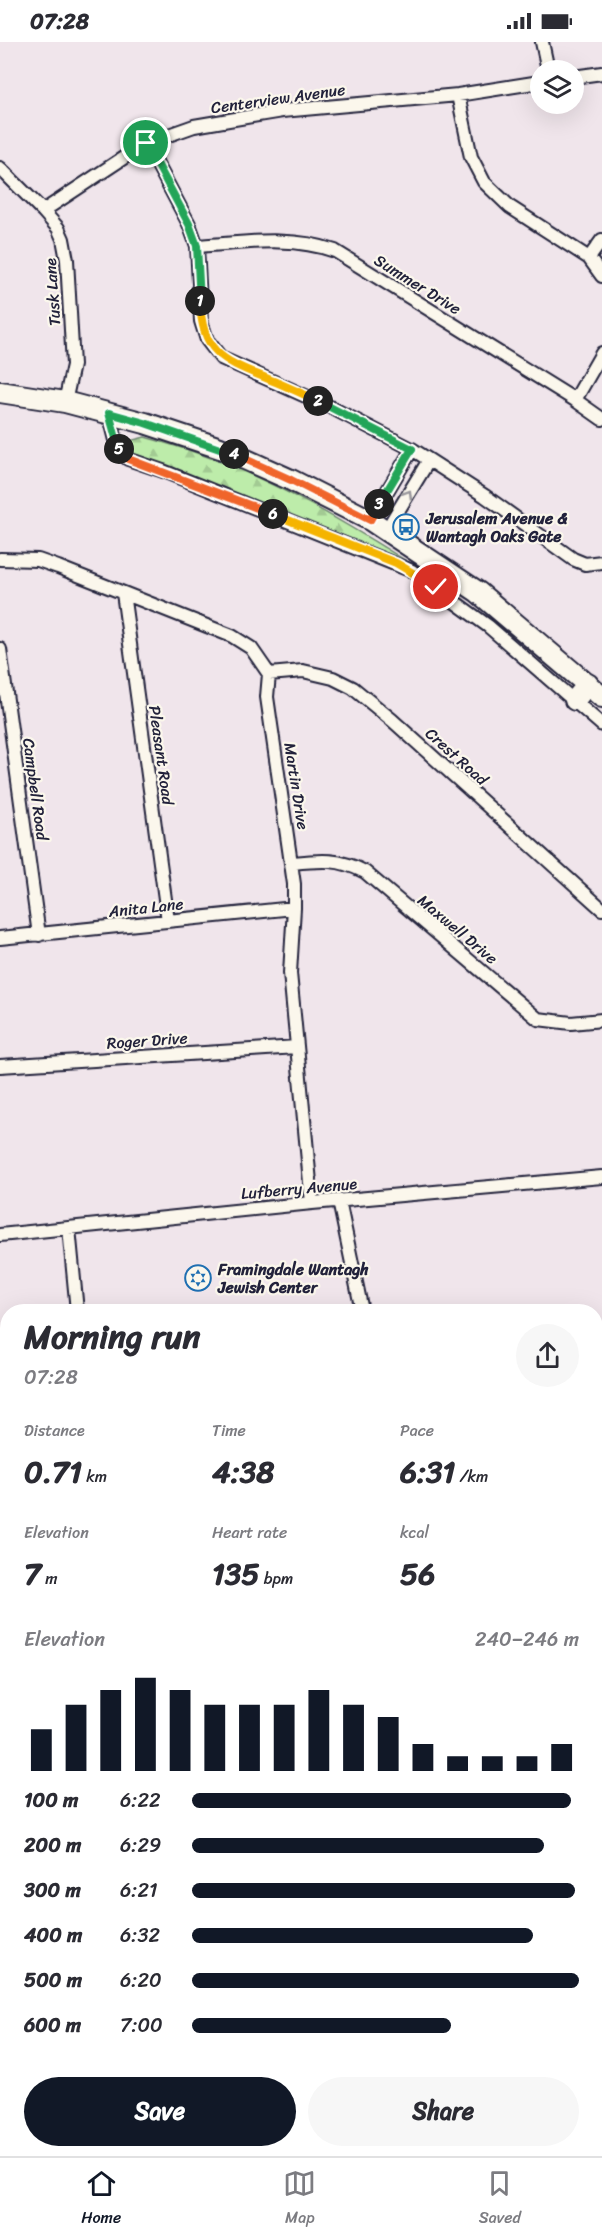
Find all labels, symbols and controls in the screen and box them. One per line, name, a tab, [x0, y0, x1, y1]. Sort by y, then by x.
text: 07:28	[30, 2, 89, 41]
map controls	[530, 60, 584, 114]
button: layers	[530, 60, 584, 114]
street label: Centerview Avenue	[209, 75, 347, 122]
pin	[120, 117, 171, 168]
icon: arrive	[129, 126, 162, 159]
street label: Summer Drive	[368, 246, 467, 323]
street label: Tusk Lane	[36, 257, 69, 327]
pin: 1	[185, 286, 215, 316]
text: 1	[197, 286, 203, 315]
pin: 2	[303, 386, 333, 416]
text: 2	[313, 386, 323, 415]
pin: 5	[104, 434, 134, 464]
text: 5	[114, 434, 124, 463]
pin: 4	[219, 439, 249, 469]
text: 4	[229, 439, 239, 468]
pin: 3	[364, 489, 394, 519]
text: 3	[375, 489, 383, 518]
one-way arrow	[400, 490, 412, 500]
pin: 6	[258, 499, 288, 529]
text: 6	[268, 499, 278, 528]
place label: Jerusalem Avenue & Wantagh Oaks Gate	[425, 504, 568, 551]
bus stop icon: Jerusalem Avenue & Wantagh Oaks Gate	[391, 512, 421, 542]
pin	[410, 561, 461, 612]
icon: check	[419, 570, 452, 603]
street label: Pleasant Road	[140, 703, 183, 808]
street label: Crest Road	[418, 720, 496, 794]
street label: Campbell Road	[14, 736, 57, 844]
street label: Martin Drive	[275, 740, 318, 832]
street label: Maxwell Drive	[411, 887, 505, 972]
street label: Anita Lane	[106, 889, 185, 926]
street label: Roger Drive	[106, 1023, 188, 1058]
street label: Lufberry Avenue	[240, 1169, 359, 1208]
place label: Framingdale Wantagh Jewish Center	[217, 1255, 369, 1302]
synagogue icon: Framingdale Wantagh Jewish Center	[183, 1263, 213, 1293]
text: Morning run	[24, 1308, 200, 1366]
button: share	[516, 1324, 579, 1387]
text: 07:28	[24, 1360, 78, 1395]
text: Distance	[24, 1416, 85, 1445]
text: Time	[212, 1416, 246, 1445]
text: Pace	[400, 1416, 434, 1445]
text: 0.71	[24, 1445, 82, 1499]
text: 4:38	[212, 1445, 274, 1499]
text: 6:31	[400, 1445, 455, 1499]
text: km	[82, 1462, 107, 1491]
text: /km	[455, 1462, 488, 1491]
text: Elevation	[24, 1518, 89, 1547]
text: Heart rate	[212, 1518, 287, 1547]
text: kcal	[400, 1518, 429, 1547]
text: 7	[24, 1547, 41, 1601]
text: 135	[212, 1547, 260, 1601]
text: 56	[400, 1547, 435, 1601]
text: m	[41, 1564, 58, 1593]
text: bpm	[260, 1564, 293, 1593]
text: Elevation	[24, 1622, 105, 1657]
text: 240–246 m	[475, 1622, 579, 1657]
text: 100 m	[24, 1783, 78, 1818]
text: 6:22	[120, 1783, 160, 1818]
text: 200 m	[24, 1828, 81, 1863]
text: 6:29	[120, 1828, 161, 1863]
text: 300 m	[24, 1873, 81, 1908]
text: 6:21	[120, 1873, 158, 1908]
text: 400 m	[24, 1918, 82, 1953]
text: 6:32	[120, 1918, 160, 1953]
text: 500 m	[24, 1963, 82, 1998]
text: 6:20	[120, 1963, 162, 1998]
text: 600 m	[24, 2008, 81, 2043]
text: 7:00	[120, 2008, 163, 2043]
button: Save	[24, 2077, 296, 2146]
button: Share	[308, 2077, 579, 2146]
tab: Home	[81, 2167, 121, 2232]
tab: Map	[283, 2167, 316, 2232]
tab: Saved	[479, 2167, 521, 2232]

